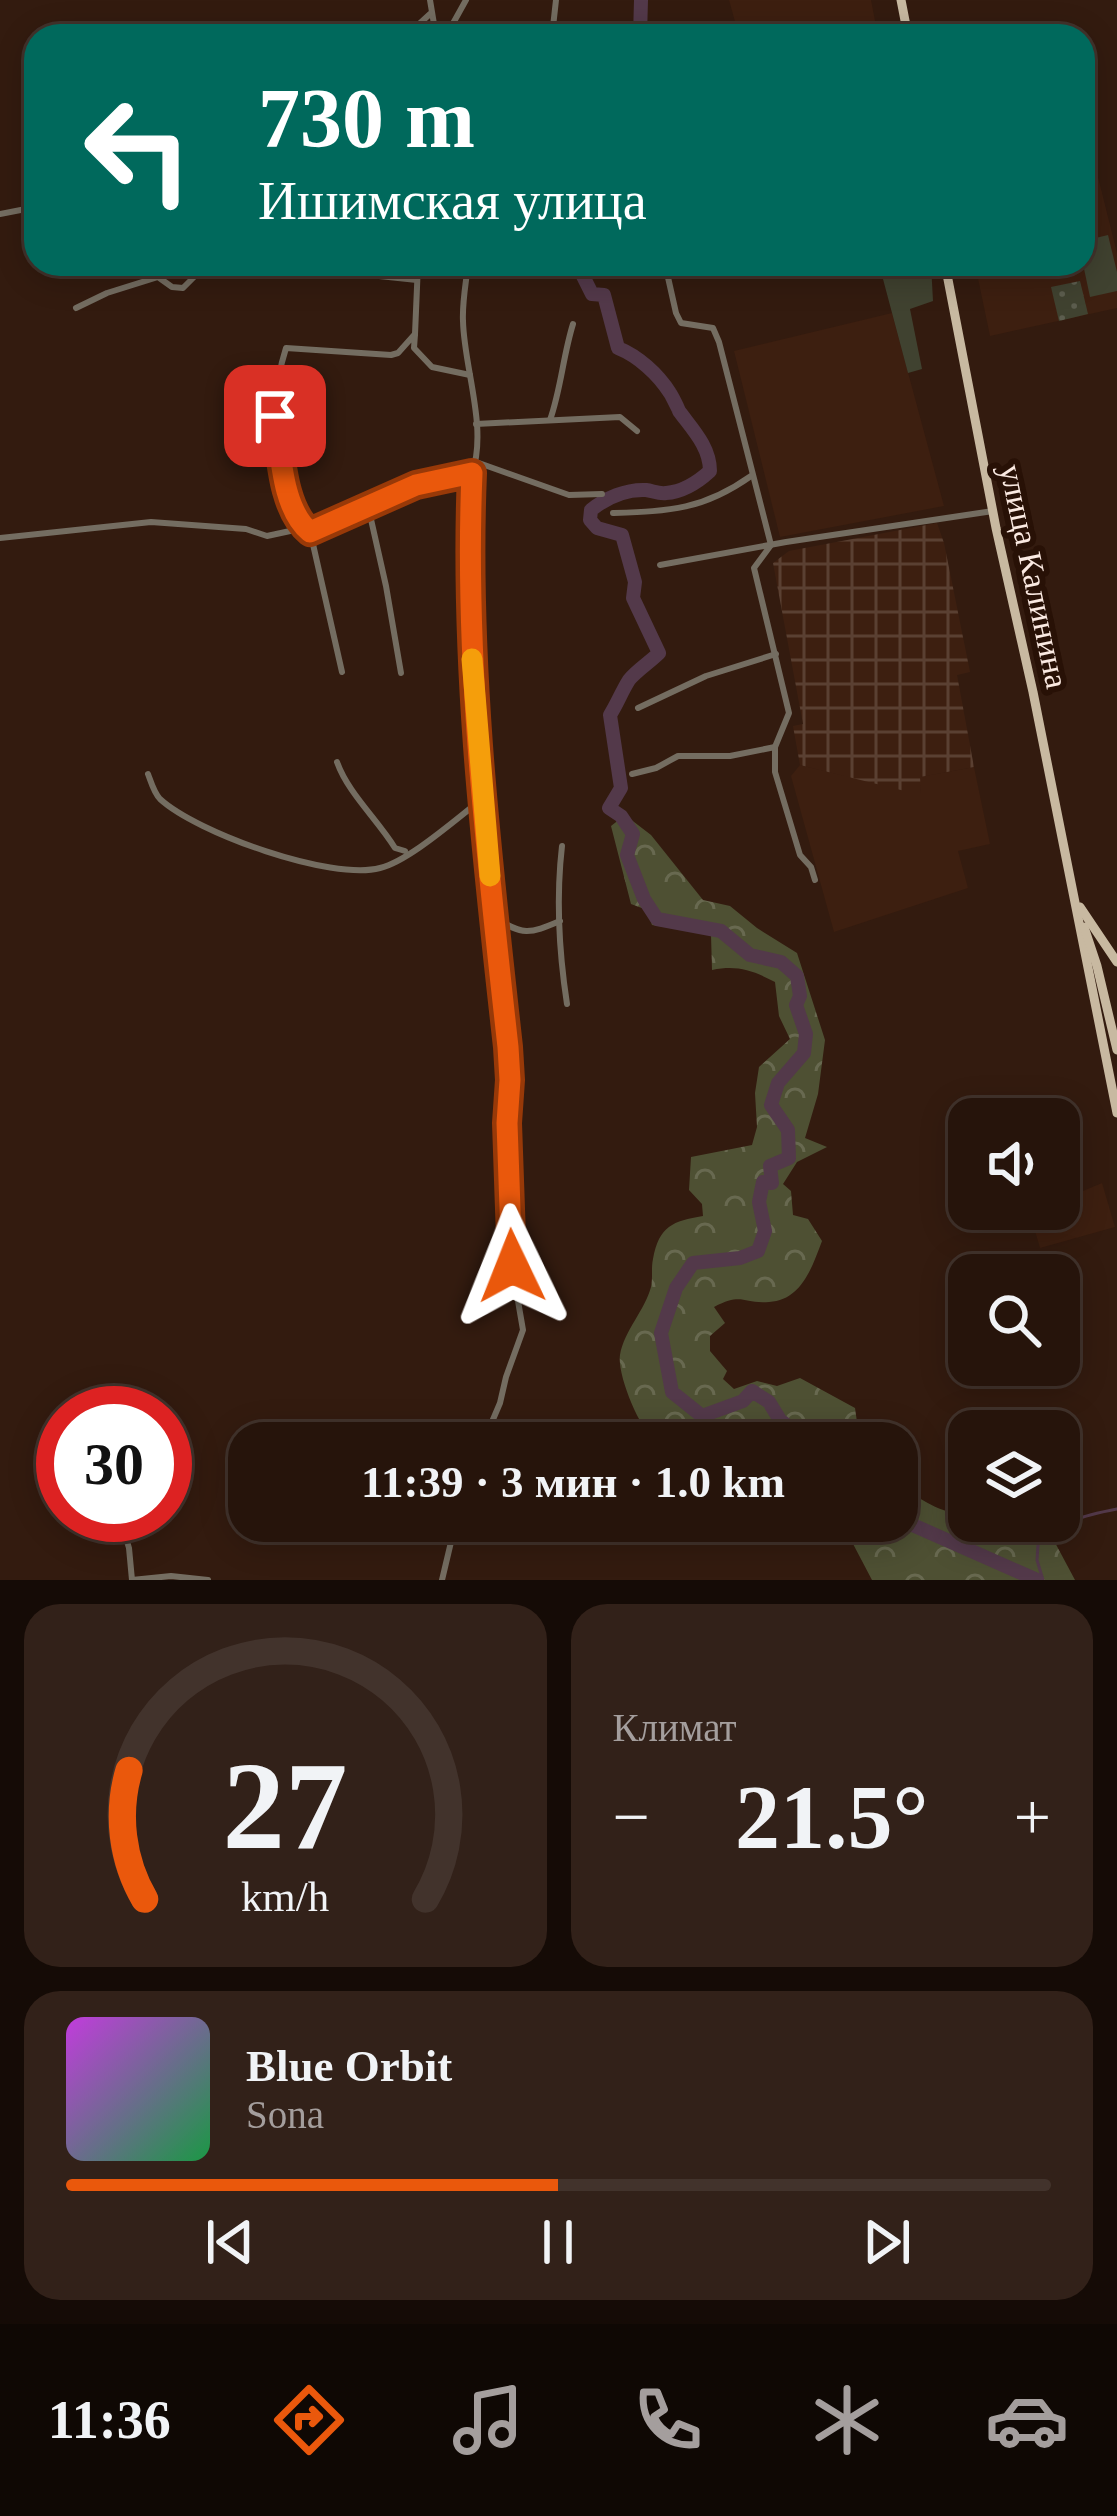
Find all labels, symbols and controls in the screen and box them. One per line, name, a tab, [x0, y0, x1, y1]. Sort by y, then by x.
icon: left	[60, 72, 216, 228]
text: 730 m	[258, 72, 475, 165]
text: Ишимская улица	[258, 171, 647, 231]
pin	[224, 365, 326, 467]
icon: arrive	[242, 383, 308, 449]
street label: улица Калинина	[993, 461, 1075, 692]
map controls	[948, 1098, 1080, 1542]
button: sound	[948, 1098, 1080, 1230]
position arrow	[449, 1203, 575, 1329]
button: search	[948, 1254, 1080, 1386]
speed limit sign: 30	[36, 1386, 192, 1542]
button: layers	[948, 1410, 1080, 1542]
text: 11:39 · 3 мин · 1.0 km	[361, 1457, 785, 1507]
text: Климат	[613, 1706, 737, 1749]
text: 27	[223, 1737, 348, 1875]
text: 21.5°	[735, 1768, 929, 1867]
text: −	[613, 1780, 650, 1853]
text: +	[1014, 1780, 1051, 1853]
text: km/h	[241, 1872, 329, 1919]
text: Blue Orbit	[246, 2041, 452, 2091]
text: Sona	[246, 2093, 324, 2136]
icon: previous	[197, 2209, 263, 2275]
icon: pause	[525, 2209, 591, 2275]
icon: next	[854, 2209, 920, 2275]
icon: directions	[267, 2378, 351, 2462]
icon: music	[446, 2378, 530, 2462]
icon: phone	[626, 2378, 710, 2462]
icon: climate	[805, 2378, 889, 2462]
icon: car	[985, 2378, 1069, 2462]
text: 11:36	[48, 2390, 171, 2450]

